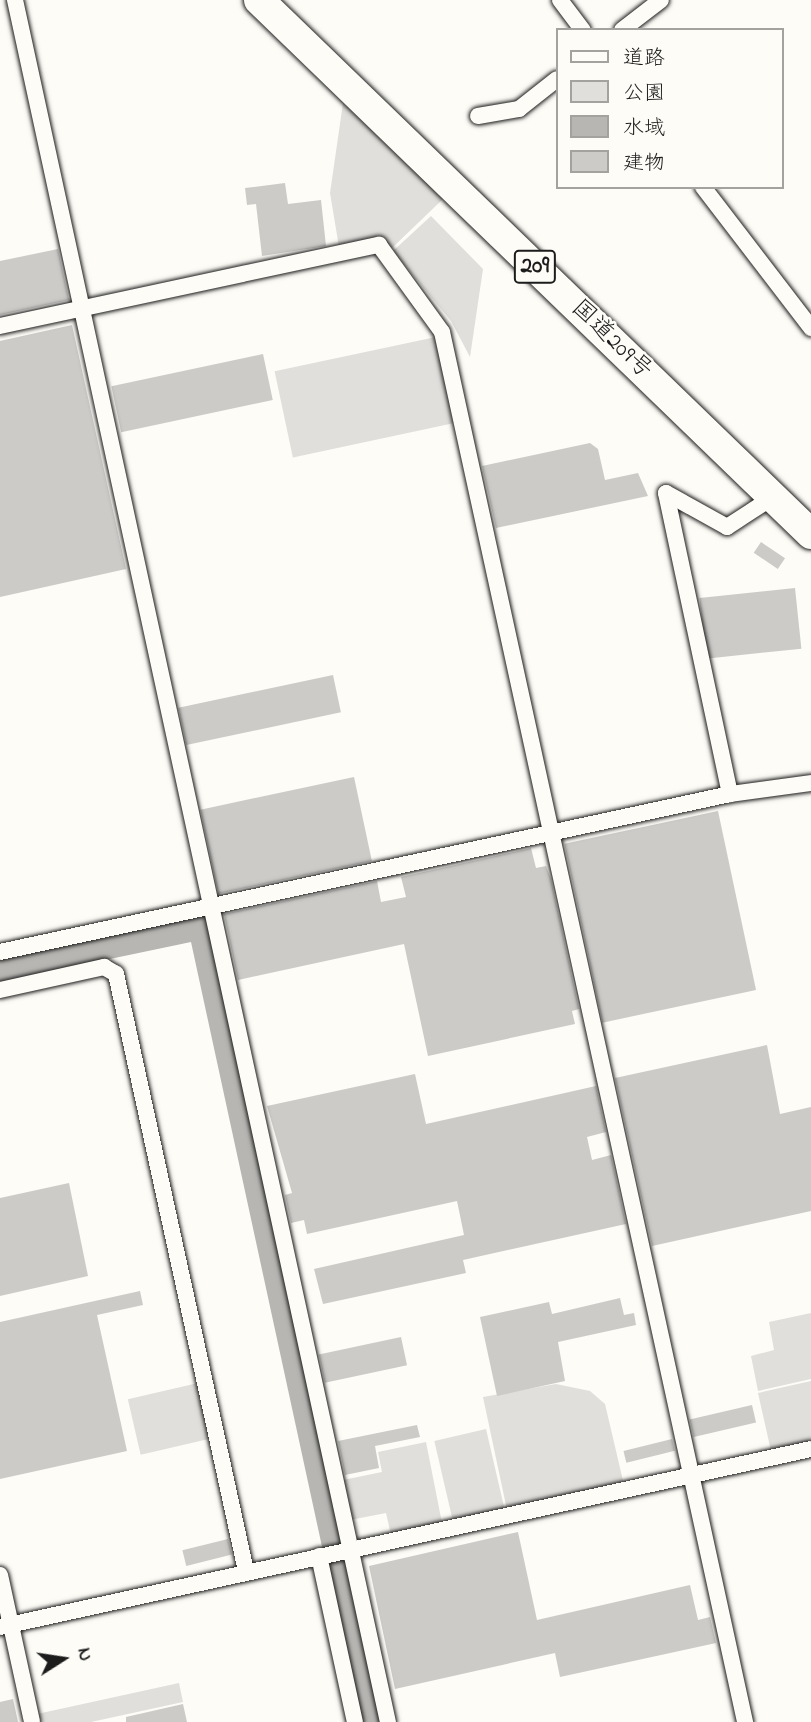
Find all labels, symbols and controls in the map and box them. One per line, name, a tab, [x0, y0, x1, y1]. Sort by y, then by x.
legend	[556, 28, 783, 189]
text: 道路	[623, 44, 665, 74]
text: 公園	[623, 79, 665, 109]
text: 水域	[623, 114, 665, 144]
text: 建物	[623, 149, 665, 179]
road number: 209	[512, 248, 558, 286]
street label: 国道209号	[564, 294, 658, 386]
north arrow	[28, 1624, 98, 1694]
text: N	[69, 1645, 99, 1664]

